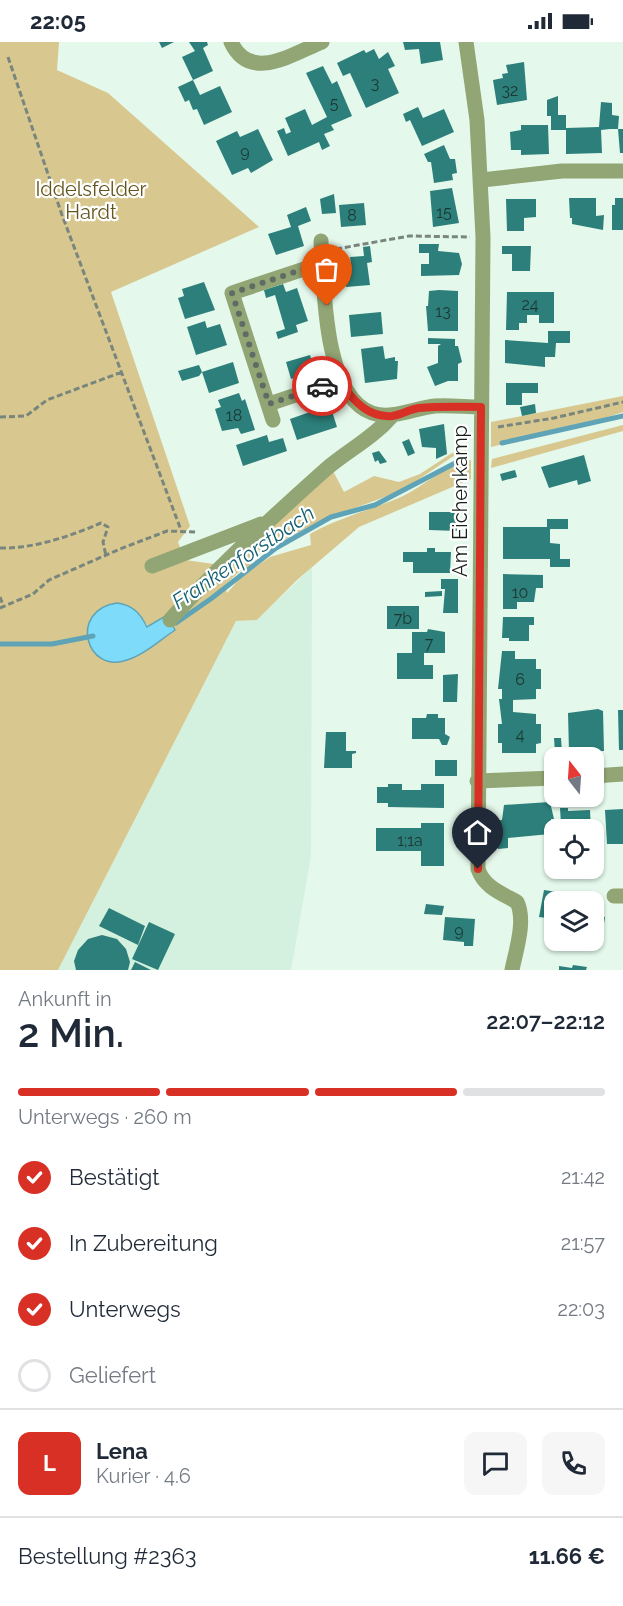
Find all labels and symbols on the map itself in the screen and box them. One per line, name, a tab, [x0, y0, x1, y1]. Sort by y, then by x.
house number: 3	[371, 74, 379, 93]
house number: 32	[502, 81, 518, 100]
house number: 5	[330, 94, 339, 113]
house number: 9	[240, 142, 250, 161]
park label: Iddelsfelder Hardt	[35, 177, 147, 224]
house number: 15	[436, 203, 452, 222]
house number: 8	[347, 206, 357, 225]
pin	[301, 244, 352, 306]
house number: 24	[521, 295, 539, 314]
house number: 13	[435, 302, 451, 321]
courier	[292, 356, 352, 416]
house number: 18	[226, 406, 242, 425]
street label: Am Eichenkamp	[448, 425, 472, 577]
water label: Frankenforstbach	[167, 500, 319, 614]
house number: 10	[512, 583, 528, 602]
house number: 7b	[394, 609, 412, 628]
house number: 7	[425, 634, 434, 653]
house number: 6	[515, 670, 525, 689]
house number: 4	[516, 725, 525, 744]
north arrow	[544, 747, 604, 807]
pin	[452, 807, 503, 869]
house number: 1;1a	[397, 831, 423, 850]
house number: 9	[454, 921, 464, 940]

